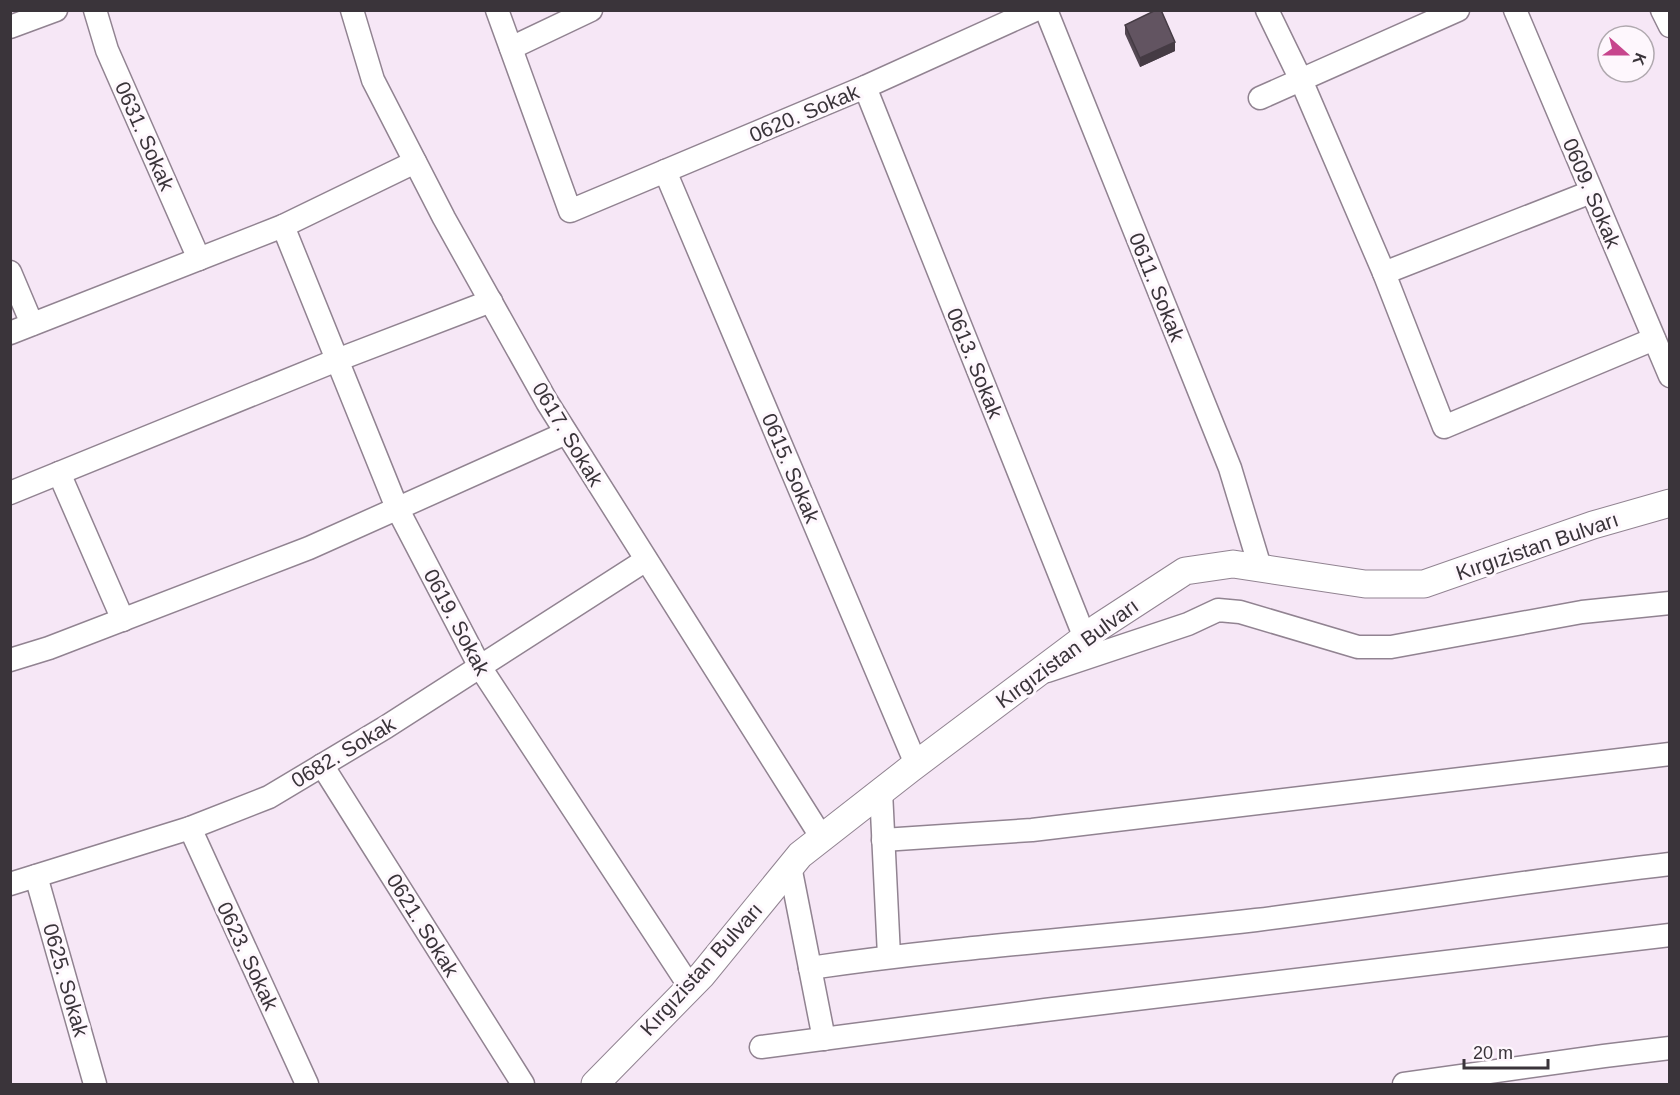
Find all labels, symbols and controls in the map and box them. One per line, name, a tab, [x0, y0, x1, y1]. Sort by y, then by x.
north arrow	[1596, 24, 1656, 84]
text: K	[1629, 51, 1650, 68]
street label: 0631. Sokak	[111, 78, 179, 194]
street label: 0620. Sokak	[746, 79, 863, 146]
street label: 0609. Sokak	[1559, 135, 1626, 252]
street label: 0611. Sokak	[1125, 229, 1189, 345]
street label: 0613. Sokak	[942, 305, 1008, 422]
street label: 0617. Sokak	[528, 378, 608, 490]
street label: 0615. Sokak	[758, 410, 825, 527]
street label: Kırgızistan Bulvarı	[1453, 507, 1621, 585]
street label: 0619. Sokak	[419, 565, 495, 679]
street label: Kırgızistan Bulvarı	[991, 594, 1143, 712]
street label: 0682. Sokak	[287, 712, 399, 792]
street label: 0621. Sokak	[382, 869, 464, 981]
street label: 0623. Sokak	[213, 898, 283, 1014]
street label: Kırgızistan Bulvarı	[635, 898, 767, 1040]
street label: 0625. Sokak	[39, 921, 93, 1040]
scale bar	[1464, 1032, 1548, 1070]
text: 20 m	[1473, 1043, 1513, 1063]

